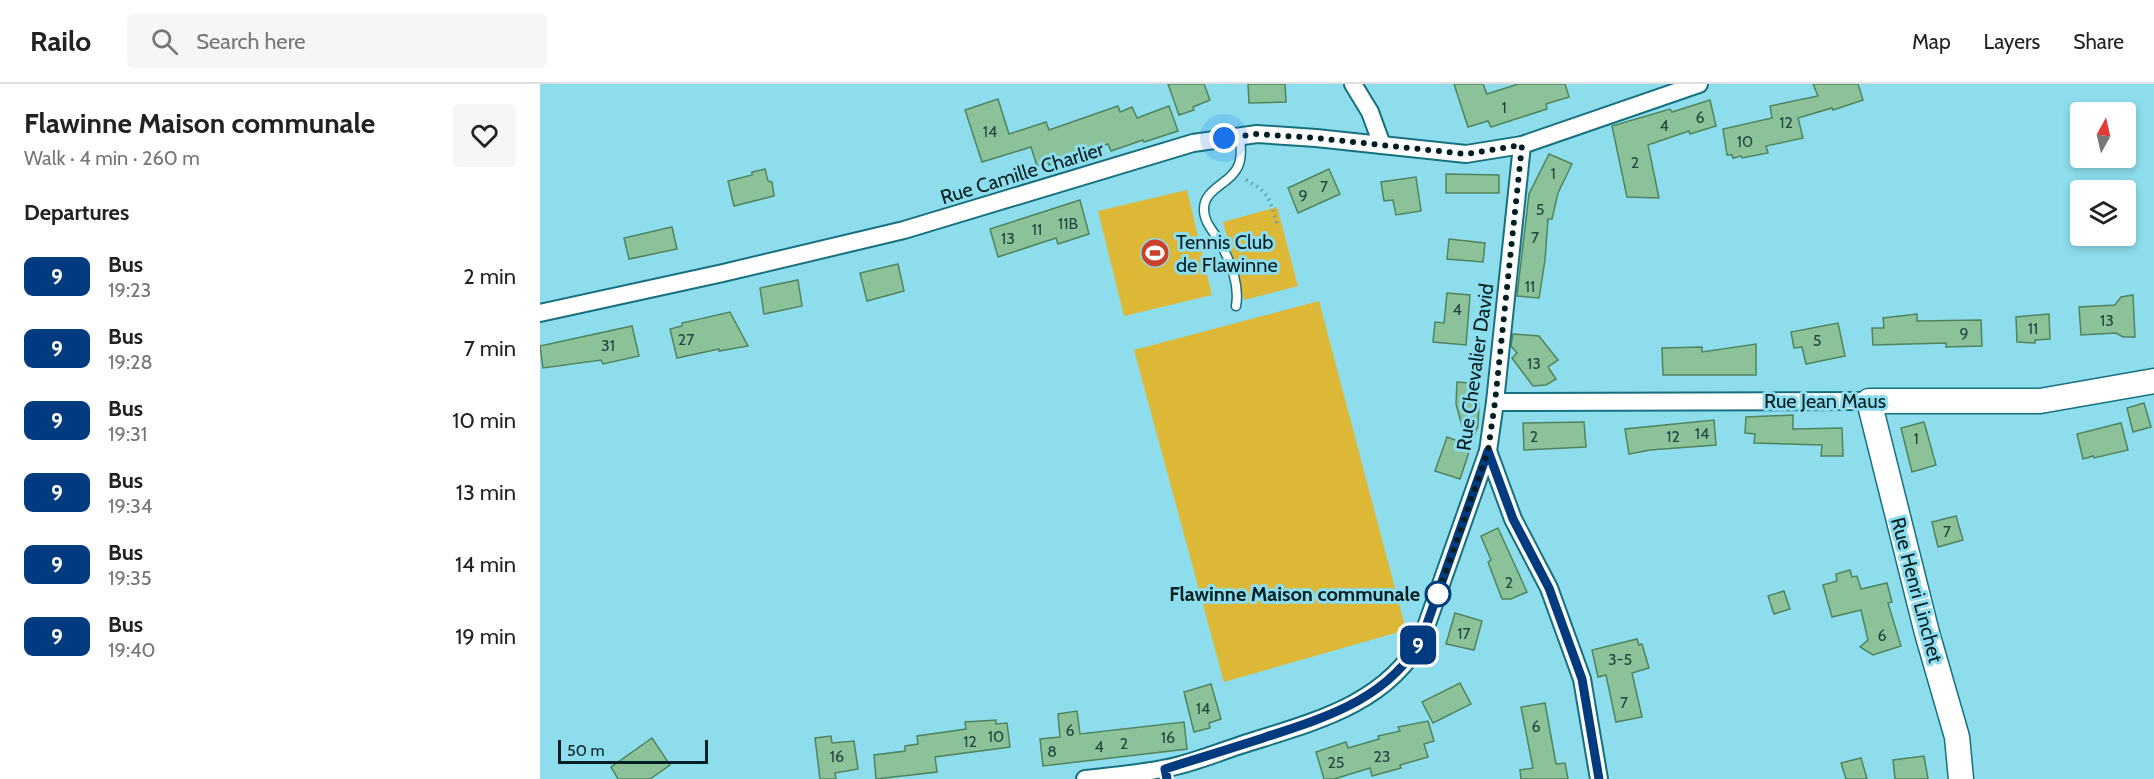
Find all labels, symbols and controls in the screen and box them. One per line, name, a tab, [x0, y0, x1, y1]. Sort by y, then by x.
search box	[127, 14, 547, 68]
text: Railo	[30, 24, 91, 58]
icon: search	[148, 25, 181, 58]
text: Search here	[196, 28, 306, 55]
text: Map	[1912, 29, 1951, 54]
text: Layers	[1984, 29, 2040, 54]
text: Share	[2073, 29, 2124, 54]
house number: 1	[1501, 98, 1507, 117]
north arrow	[2070, 102, 2136, 168]
map controls	[2070, 102, 2136, 246]
button: heart	[453, 104, 516, 167]
text: Flawinne Maison communale	[24, 106, 375, 140]
house number: 6	[1695, 108, 1705, 127]
house number: 12	[1779, 113, 1793, 132]
house number: 4	[1659, 116, 1669, 135]
house number: 14	[983, 122, 997, 141]
your location	[1209, 123, 1239, 153]
house number: 10	[1737, 132, 1753, 151]
street label: Rue Camille Charlier	[937, 137, 1107, 209]
text: Walk · 4 min · 260 m	[24, 146, 200, 170]
house number: 2	[1631, 153, 1639, 172]
house number: 1	[1550, 164, 1556, 183]
house number: 7	[1320, 177, 1328, 196]
button: layers	[2070, 180, 2136, 246]
house number: 9	[1298, 186, 1308, 205]
text: Departures	[24, 199, 129, 226]
house number: 5	[1536, 200, 1544, 219]
house number: 11B	[1058, 214, 1078, 233]
house number: 11	[1032, 220, 1042, 239]
house number: 7	[1531, 228, 1539, 247]
house number: 13	[1001, 229, 1015, 248]
place label: Tennis Club de Flawinne	[1176, 230, 1278, 277]
sports icon: Tennis Club de Flawinne	[1139, 237, 1171, 269]
text: Bus	[108, 251, 143, 278]
text: 2 min	[463, 263, 516, 290]
text: 9	[51, 264, 63, 289]
house number: 11	[1525, 277, 1535, 296]
text: 19:23	[108, 278, 151, 302]
street label: Rue Chevalier David	[1451, 282, 1499, 452]
house number: 4	[1452, 300, 1462, 319]
house number: 13	[2100, 311, 2114, 330]
house number: 11	[2028, 319, 2038, 338]
text: Bus	[108, 323, 143, 350]
house number: 9	[1959, 324, 1969, 343]
house number: 27	[678, 330, 694, 349]
house number: 5	[1813, 331, 1821, 350]
text: 7 min	[464, 335, 516, 362]
text: 9	[51, 336, 63, 361]
house number: 31	[601, 336, 615, 355]
text: 19:28	[108, 350, 153, 374]
house number: 13	[1527, 354, 1541, 373]
street label: Rue Jean Maus	[1764, 389, 1886, 413]
text: Bus	[108, 395, 143, 422]
text: 10 min	[452, 407, 516, 434]
text: 9	[51, 408, 63, 433]
text: 19:31	[108, 422, 147, 446]
house number: 14	[1695, 424, 1709, 443]
house number: 2	[1530, 427, 1538, 446]
house number: 12	[1666, 427, 1680, 446]
house number: 1	[1913, 429, 1919, 448]
text: Bus	[108, 467, 143, 494]
text: 13 min	[456, 479, 516, 506]
text: 9	[51, 480, 63, 505]
text: 19:34	[108, 494, 152, 518]
street label: Rue Henri Linchet	[1886, 515, 1948, 666]
house number: 7	[1943, 522, 1951, 541]
text: Bus	[108, 539, 143, 566]
text: 14 min	[455, 551, 516, 578]
text: 9	[51, 552, 63, 577]
text: 19:35	[108, 566, 152, 590]
house number: 2	[1505, 573, 1513, 592]
marker: Flawinne Maison communale	[1425, 581, 1451, 607]
place label: Flawinne Maison communale	[1169, 582, 1420, 606]
text: Bus	[108, 611, 143, 638]
text: 19 min	[455, 623, 516, 650]
text: 9	[51, 624, 63, 649]
house number: 17	[1457, 624, 1471, 643]
line badge: 9	[1398, 626, 1438, 664]
house number: 6	[1877, 626, 1887, 645]
text: 9	[1412, 633, 1424, 658]
text: 19:40	[108, 638, 156, 662]
house number: 3-5	[1608, 650, 1632, 669]
house number: 7	[1620, 693, 1628, 712]
house number: 14	[1196, 699, 1210, 718]
house number: 6	[1531, 717, 1541, 736]
house number: 6	[1065, 721, 1075, 740]
house number: 10	[988, 727, 1004, 746]
house number: 16	[1161, 728, 1175, 747]
house number: 12	[963, 732, 977, 751]
house number: 2	[1120, 734, 1128, 753]
scale bar	[558, 737, 708, 764]
house number: 4	[1094, 737, 1104, 756]
text: 50 m	[567, 741, 604, 760]
house number: 8	[1047, 742, 1057, 761]
house number: 16	[830, 747, 844, 766]
house number: 23	[1373, 747, 1391, 766]
house number: 25	[1327, 753, 1345, 772]

